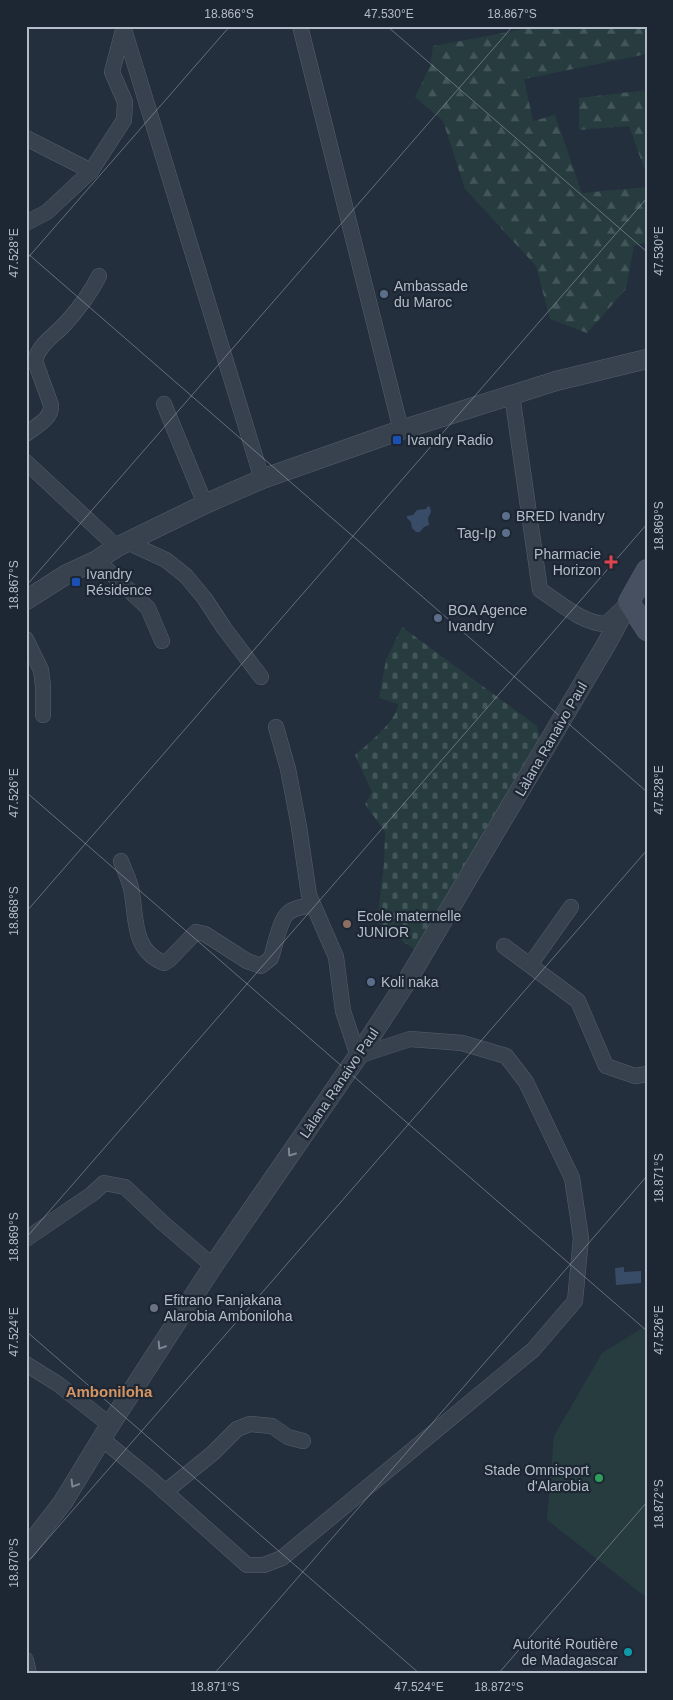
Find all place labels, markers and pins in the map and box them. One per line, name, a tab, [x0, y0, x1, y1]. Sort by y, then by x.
place label: Ambassade du Maroc	[394, 278, 468, 310]
marker: Ambassade du Maroc	[378, 288, 390, 300]
place label: Ivandry Radio	[407, 432, 494, 448]
marker: Ivandry Radio	[391, 434, 403, 446]
place label: BRED Ivandry	[516, 508, 605, 524]
marker: BRED Ivandry	[500, 510, 512, 522]
place label: Tag-Ip	[457, 525, 496, 541]
marker: Tag-Ip	[500, 527, 512, 539]
place label: Pharmacie Horizon	[534, 546, 601, 578]
marker: Pharmacie Horizon	[605, 556, 617, 568]
place label: Ivandry Résidence	[86, 566, 152, 598]
marker: Ivandry Résidence	[70, 576, 82, 588]
place label: BOA Agence Ivandry	[448, 602, 528, 634]
marker: BOA Agence Ivandry	[432, 612, 444, 624]
place label: Ecole maternelle JUNIOR	[357, 908, 461, 940]
marker: Ecole maternelle JUNIOR	[341, 918, 353, 930]
place label: Koli naka	[381, 974, 439, 990]
marker: Koli naka	[365, 976, 377, 988]
place label: Efitrano Fanjakana Alarobia Amboniloha	[164, 1292, 293, 1324]
marker: Efitrano Fanjakana Alarobia Amboniloha	[148, 1302, 160, 1314]
place label: Stade Omnisport d'Alarobia	[484, 1462, 589, 1494]
marker: Stade Omnisport d'Alarobia	[593, 1472, 605, 1484]
place label: Autorité Routière de Madagascar	[513, 1636, 618, 1668]
marker: Autorité Routière de Madagascar	[622, 1646, 634, 1658]

